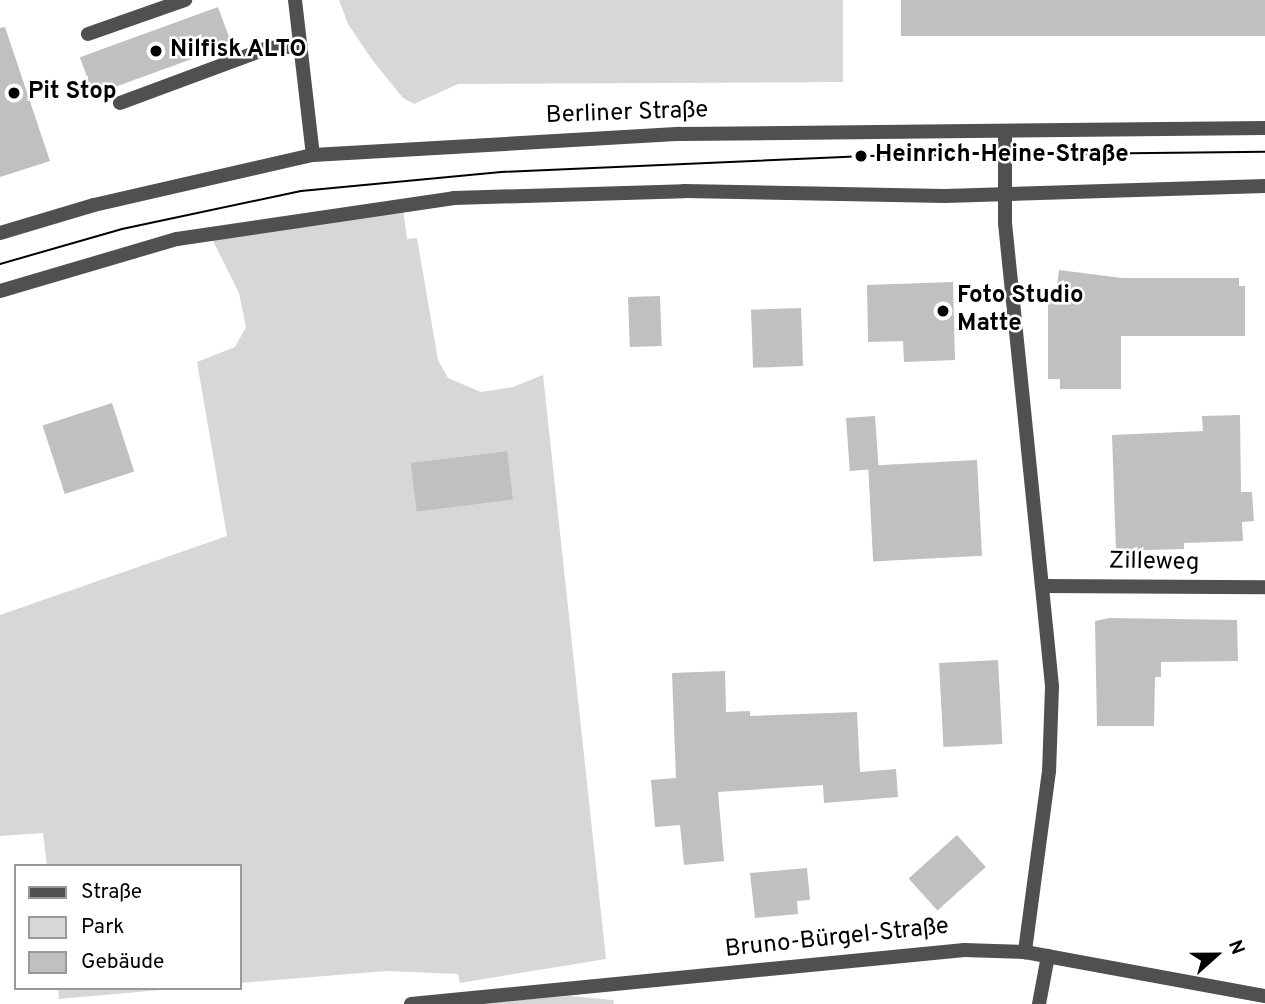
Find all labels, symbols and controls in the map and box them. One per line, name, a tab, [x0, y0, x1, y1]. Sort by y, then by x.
place label: Nilfisk ALTO	[170, 37, 307, 65]
marker: Nilfisk ALTO	[148, 43, 164, 59]
place label: Pit Stop	[28, 79, 117, 107]
marker: Pit Stop	[6, 85, 22, 101]
street label: Berliner Straße	[545, 97, 709, 131]
place label: Heinrich-Heine-Straße	[875, 142, 1129, 170]
marker: Heinrich-Heine-Straße	[853, 148, 869, 164]
place label: Foto Studio Matte	[957, 283, 1084, 339]
marker: Foto Studio Matte	[935, 303, 951, 319]
street label: Zilleweg	[1108, 548, 1200, 578]
legend	[14, 864, 242, 990]
text: Straße	[81, 879, 142, 906]
street label: Bruno-Bürgel-Straße	[724, 913, 950, 965]
text: Park	[81, 914, 124, 941]
north arrow	[1181, 920, 1251, 990]
text: N	[1222, 937, 1249, 958]
text: Gebäude	[81, 949, 164, 976]

